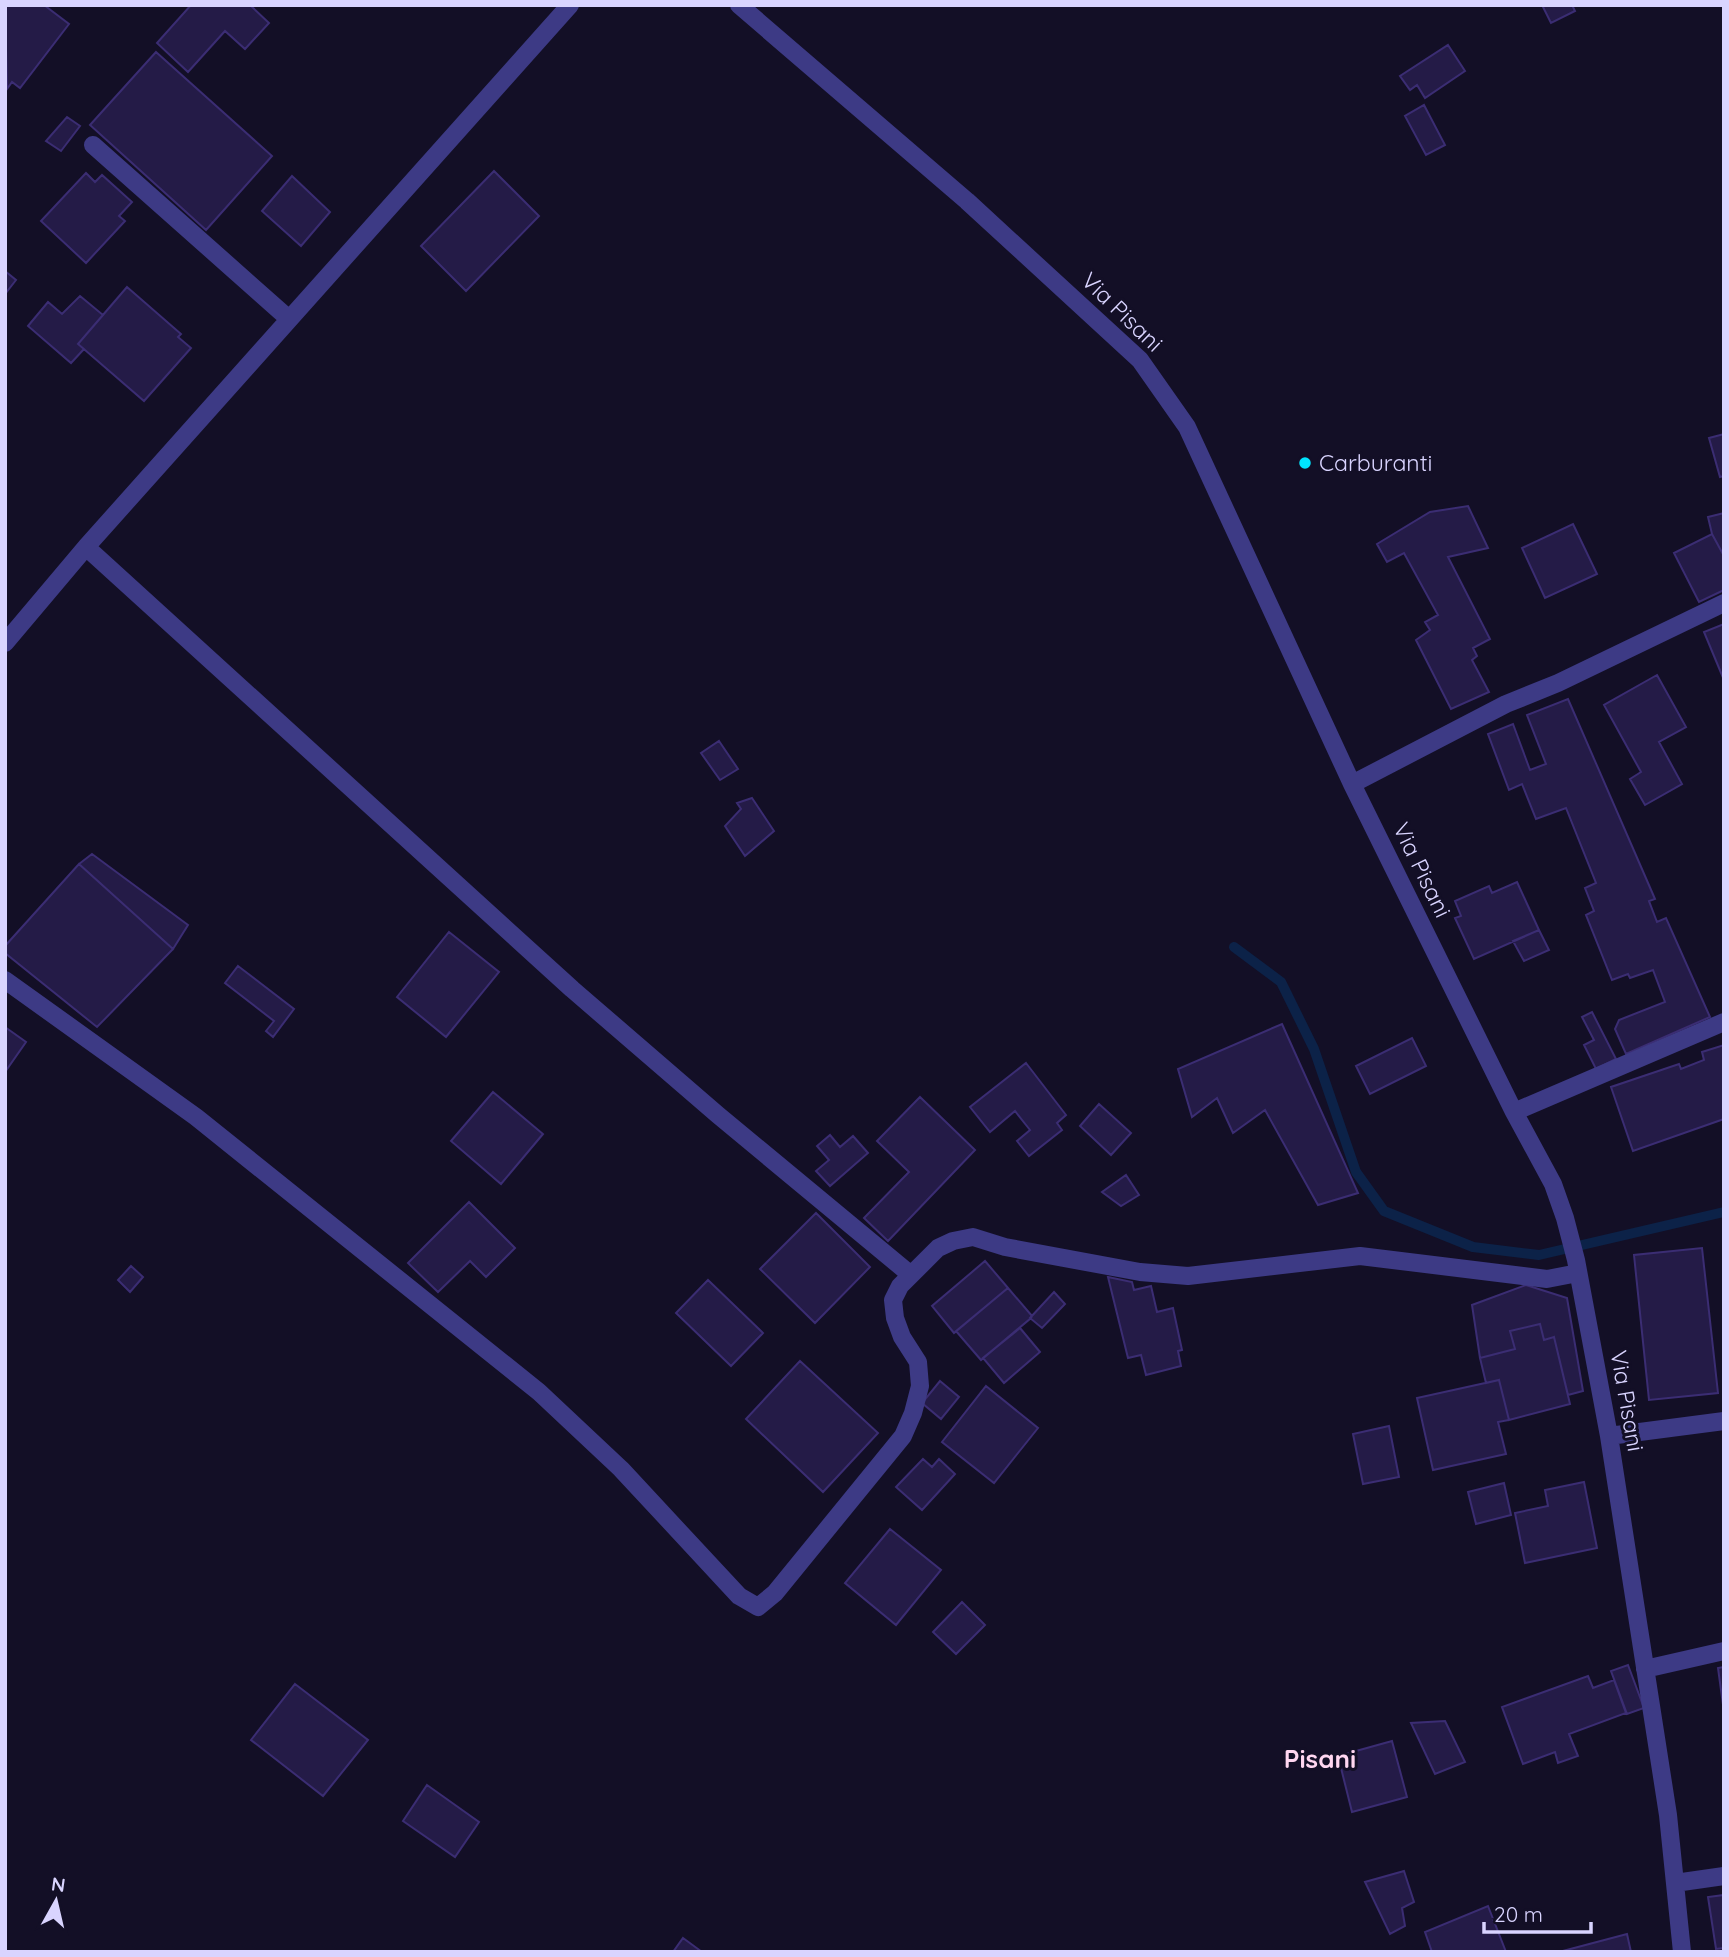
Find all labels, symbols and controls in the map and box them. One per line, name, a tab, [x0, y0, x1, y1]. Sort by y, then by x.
street label: Via Pisani	[1076, 266, 1169, 358]
place label: Carburanti	[1319, 448, 1432, 477]
marker: Carburanti	[1297, 455, 1313, 471]
street label: Via Pisani	[1387, 817, 1458, 922]
street label: Via Pisani	[1604, 1348, 1651, 1454]
district label: Pisani	[1284, 1742, 1356, 1775]
north arrow	[21, 1866, 91, 1936]
text: N	[50, 1871, 67, 1897]
scale bar	[1484, 1890, 1591, 1934]
text: 20 m	[1494, 1901, 1543, 1927]

